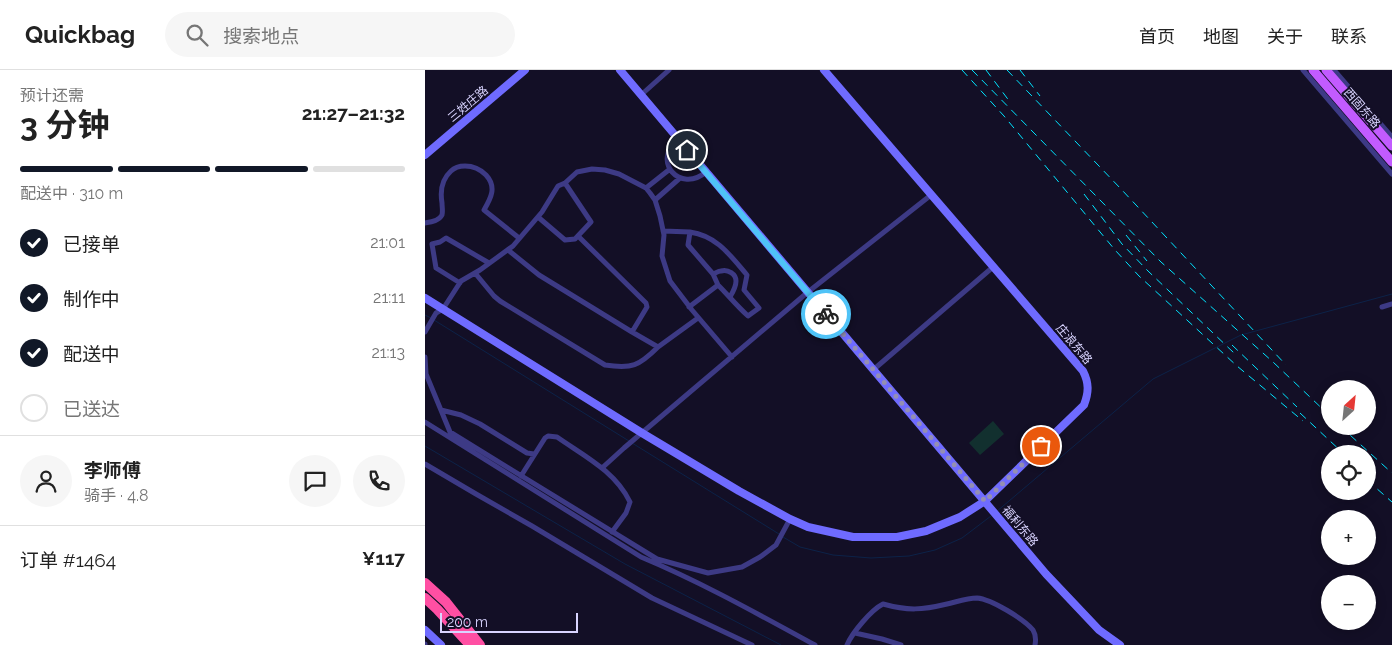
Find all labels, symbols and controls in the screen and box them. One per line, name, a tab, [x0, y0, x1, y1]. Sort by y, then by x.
search box	[165, 12, 515, 57]
text: Quickbag	[25, 20, 135, 49]
icon: search	[183, 21, 211, 49]
text: 搜索地点	[223, 25, 299, 47]
text: 首页	[1139, 26, 1175, 47]
text: 地图	[1203, 26, 1239, 47]
text: 关于	[1267, 26, 1303, 47]
text: 联系	[1331, 26, 1367, 47]
street label: 三姓庄路	[445, 83, 491, 125]
street label: 西固东路	[1341, 85, 1383, 131]
text: 预计还需	[20, 86, 84, 105]
text: 21:27–21:32	[302, 102, 405, 124]
text: 3 分钟	[20, 106, 110, 143]
pin	[666, 129, 708, 171]
icon: home	[673, 136, 701, 164]
text: 配送中 · 310 m	[20, 184, 123, 203]
icon: check	[20, 229, 48, 257]
text: 已接单	[63, 233, 120, 255]
text: 21:01	[370, 233, 405, 252]
icon: check	[20, 284, 48, 312]
text: 制作中	[63, 288, 120, 310]
text: 21:11	[373, 288, 405, 307]
courier	[801, 289, 851, 339]
icon: bike	[812, 300, 840, 328]
street label: 庄浪东路	[1053, 321, 1095, 367]
icon: check	[20, 339, 48, 367]
text: 配送中	[63, 343, 120, 365]
text: 21:13	[371, 343, 405, 362]
north arrow	[1321, 380, 1376, 435]
map controls	[1321, 380, 1376, 630]
text: 已送达	[63, 398, 120, 420]
pin	[1020, 425, 1062, 467]
icon: bag	[1027, 432, 1055, 460]
button: locate	[1321, 445, 1376, 500]
button: person	[20, 455, 72, 507]
button: chat	[289, 455, 341, 507]
button: phone	[353, 455, 405, 507]
text: 李师傅	[84, 459, 141, 481]
text: 骑手 · 4.8	[84, 486, 148, 505]
street label: 福利东路	[999, 503, 1041, 549]
button: +	[1321, 510, 1376, 565]
text: ¥117	[362, 547, 405, 569]
text: 订单 #1464	[20, 549, 116, 571]
button: −	[1321, 575, 1376, 630]
scale bar	[440, 610, 577, 633]
text: 200 m	[447, 614, 488, 630]

